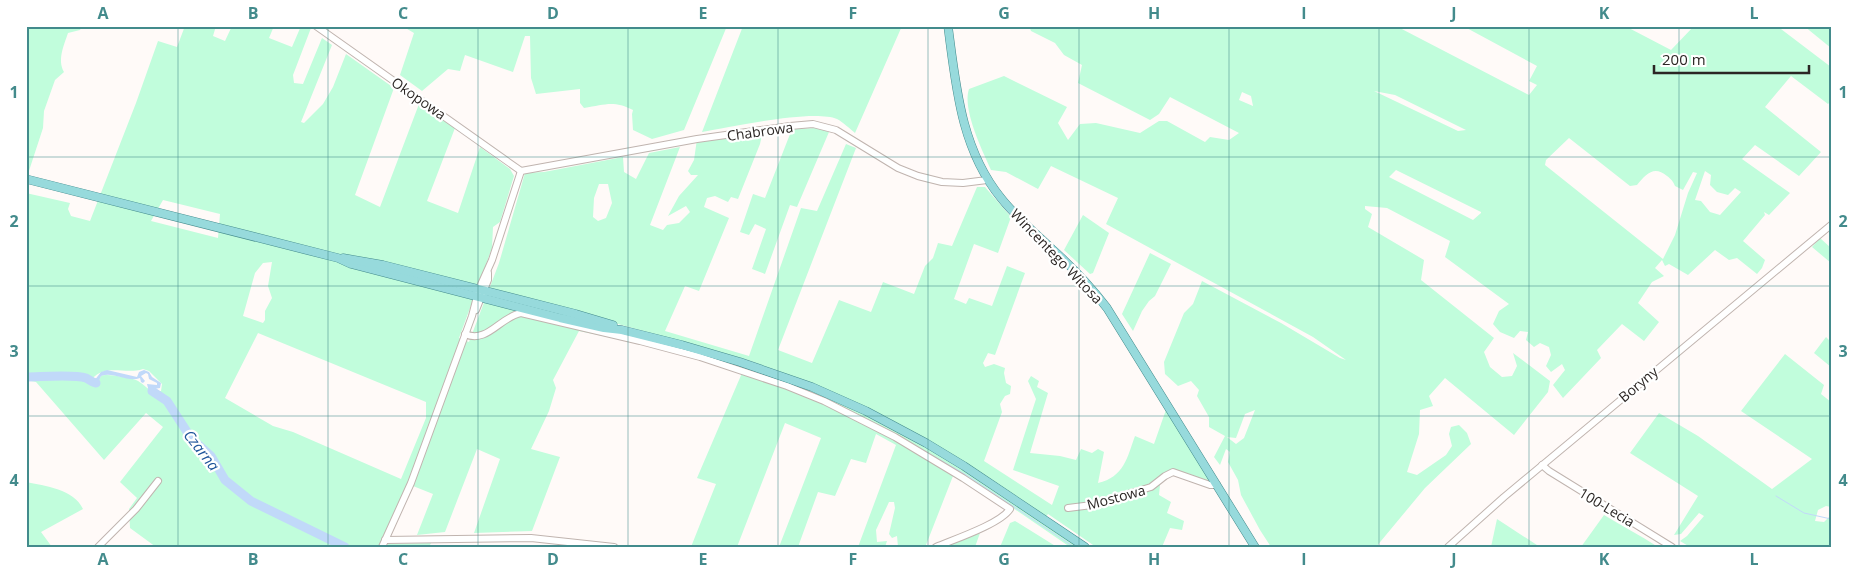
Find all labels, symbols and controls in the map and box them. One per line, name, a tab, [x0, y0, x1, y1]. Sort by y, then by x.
text: A	[97, 2, 109, 24]
text: B	[248, 2, 258, 24]
text: C	[398, 2, 408, 24]
text: D	[547, 2, 559, 24]
text: E	[699, 2, 708, 24]
text: F	[849, 2, 857, 24]
text: G	[998, 2, 1010, 24]
text: H	[1148, 2, 1160, 24]
text: I	[1301, 2, 1307, 24]
text: J	[1449, 2, 1457, 24]
text: K	[1599, 2, 1610, 24]
text: L	[1749, 2, 1759, 24]
scale bar	[1654, 42, 1810, 74]
text: 200 m	[1662, 49, 1706, 69]
street label: Okopowa	[388, 72, 450, 124]
text: 1	[9, 81, 19, 103]
text: 1	[1838, 81, 1848, 103]
street label: Chabrowa	[726, 117, 794, 145]
street label: Wincentego Witosa	[1007, 204, 1107, 308]
text: 2	[9, 210, 19, 232]
text: 2	[1838, 210, 1848, 232]
text: 3	[9, 340, 19, 362]
text: 3	[1838, 340, 1848, 362]
street label: Boryny	[1614, 361, 1662, 406]
water label: Czarna	[180, 425, 225, 475]
text: 4	[9, 469, 19, 491]
text: 4	[1838, 469, 1848, 491]
street label: Mostowa	[1085, 480, 1147, 514]
street label: 100-Lecia	[1576, 483, 1638, 531]
text: A	[97, 548, 109, 570]
text: B	[248, 548, 258, 570]
text: C	[398, 548, 408, 570]
text: D	[547, 548, 559, 570]
text: E	[699, 548, 708, 570]
text: F	[849, 548, 857, 570]
text: G	[998, 548, 1010, 570]
text: H	[1148, 548, 1160, 570]
text: I	[1301, 548, 1307, 570]
text: J	[1449, 548, 1457, 570]
text: K	[1599, 548, 1610, 570]
text: L	[1749, 548, 1759, 570]

